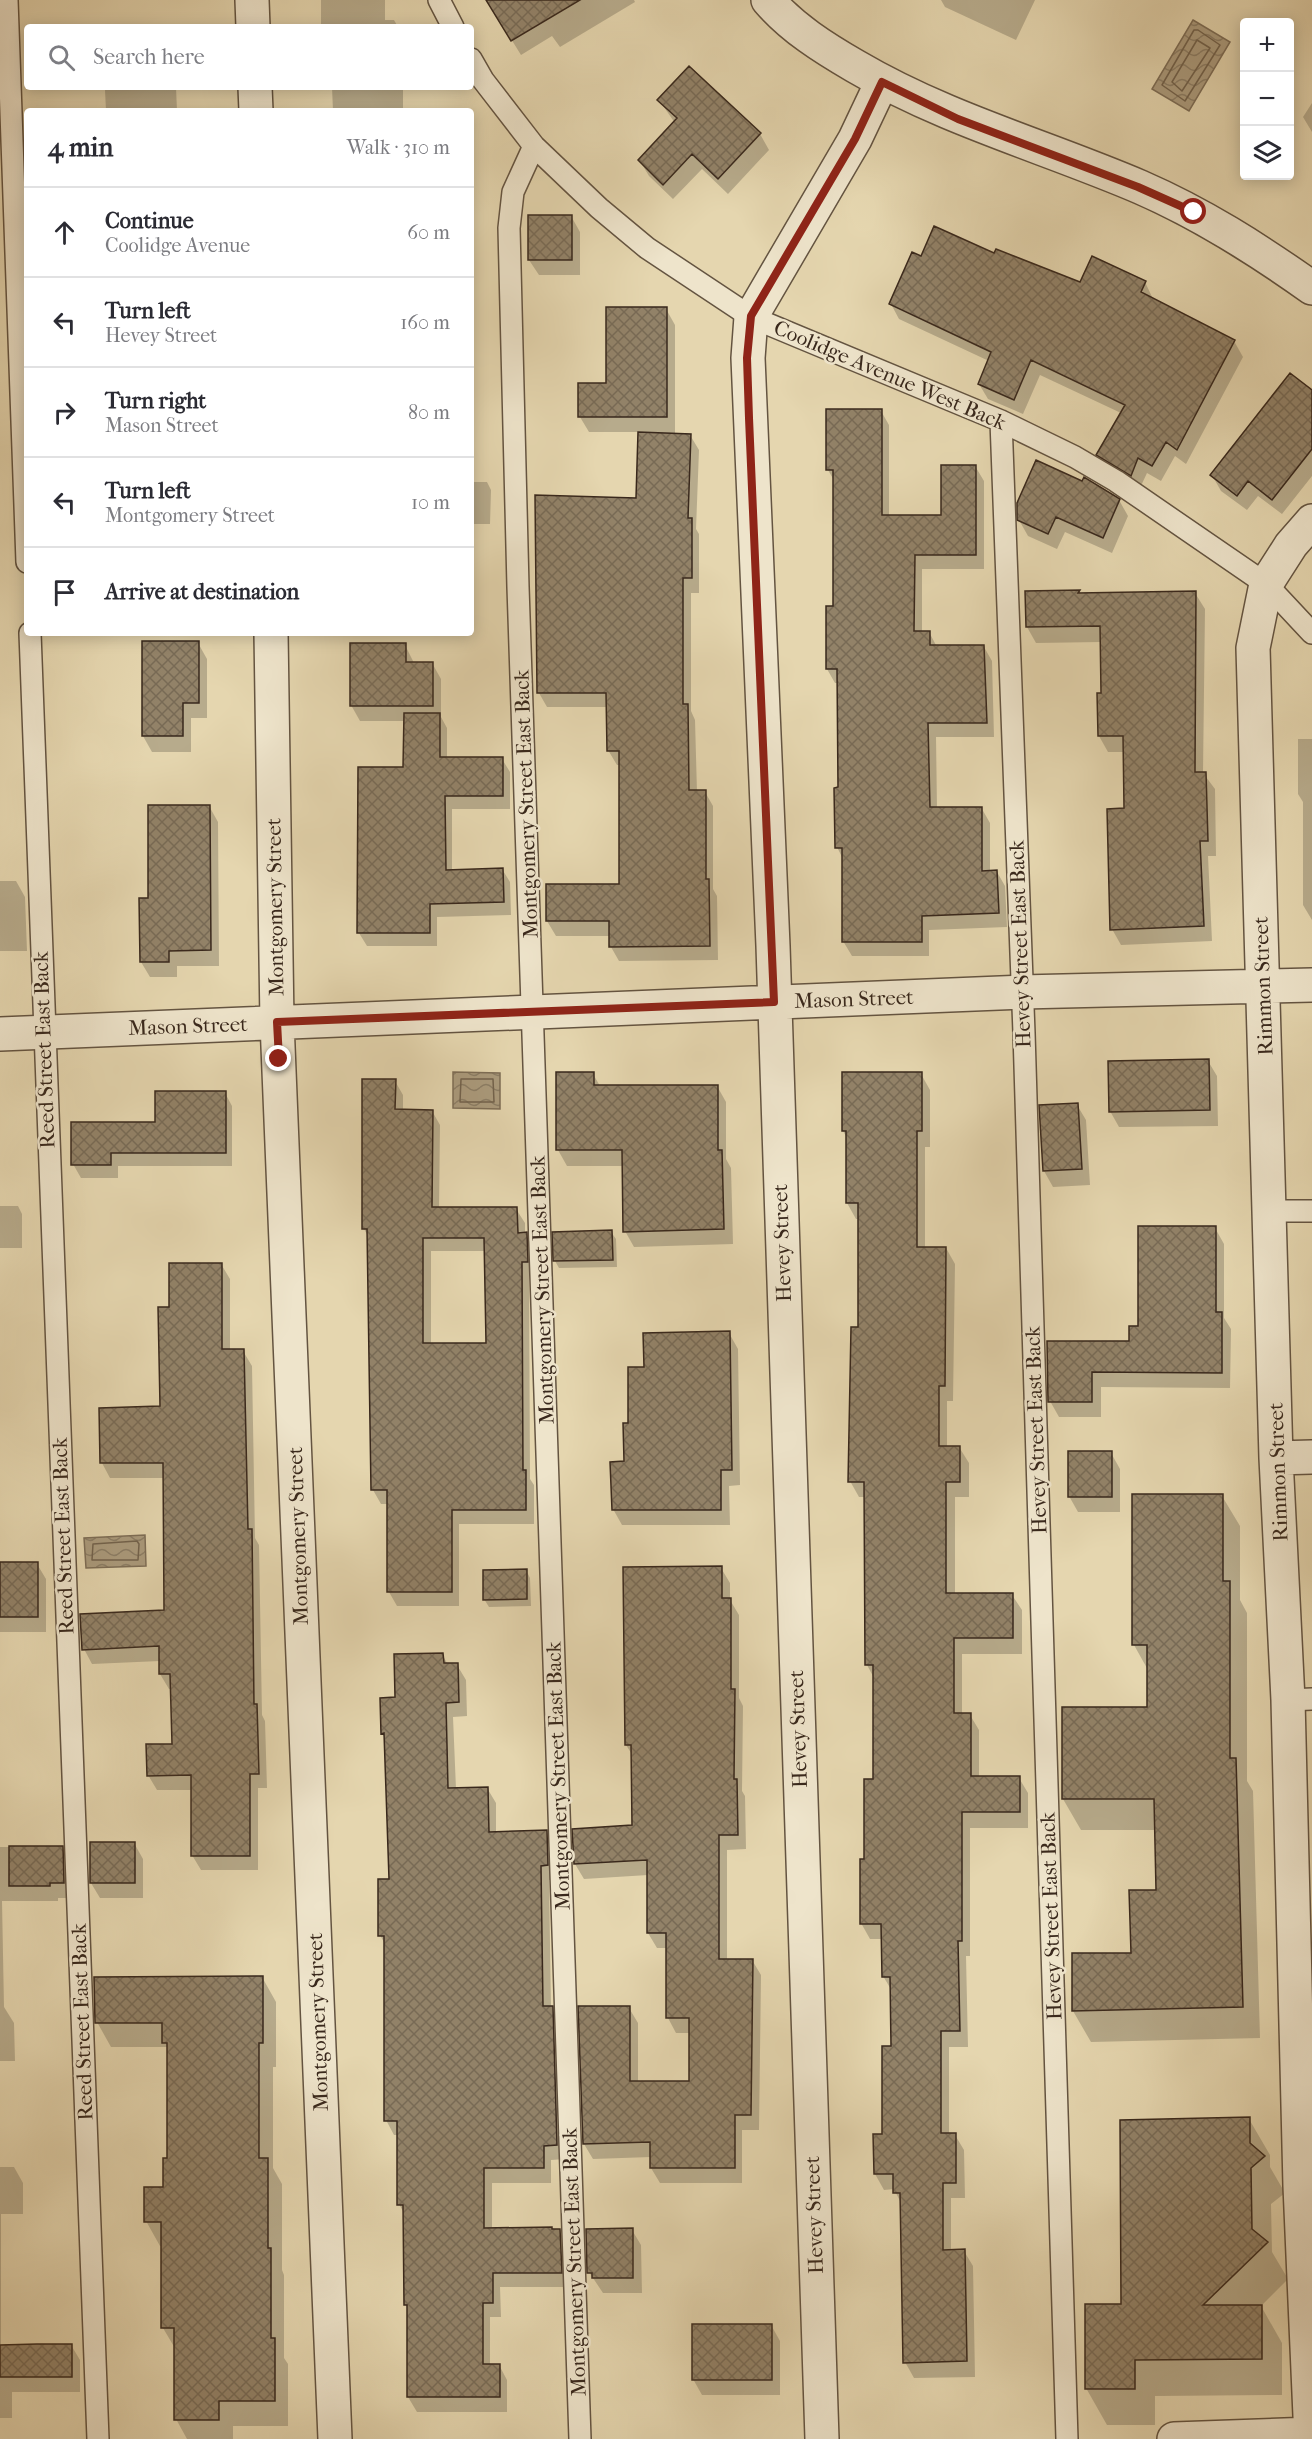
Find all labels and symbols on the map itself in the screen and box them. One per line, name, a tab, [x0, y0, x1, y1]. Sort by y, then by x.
route start	[1180, 198, 1206, 224]
street label: Coolidge Avenue West Back	[770, 315, 1010, 435]
street label: Montgomery Street East Back	[509, 669, 543, 939]
street label: Montgomery Street	[261, 817, 289, 996]
street label: Hevey Street East Back	[1004, 839, 1036, 1048]
street label: Rimmon Street	[1249, 916, 1277, 1056]
street label: Reed Street East Back	[29, 951, 59, 1149]
street label: Mason Street	[794, 985, 915, 1013]
street label: Mason Street	[128, 1012, 249, 1040]
route end	[265, 1045, 291, 1071]
street label: Montgomery Street East Back	[525, 1155, 559, 1425]
street label: Hevey Street	[768, 1183, 796, 1302]
street label: Hevey Street East Back	[1020, 1325, 1052, 1534]
street label: Rimmon Street	[1264, 1402, 1292, 1542]
street label: Reed Street East Back	[48, 1437, 78, 1635]
street label: Montgomery Street	[283, 1446, 313, 1626]
street label: Montgomery Street East Back	[541, 1641, 575, 1911]
street label: Hevey Street	[784, 1669, 812, 1788]
street label: Hevey Street East Back	[1035, 1811, 1067, 2020]
street label: Reed Street East Back	[67, 1923, 97, 2121]
street label: Montgomery Street	[303, 1932, 333, 2112]
street label: Montgomery Street East Back	[557, 2127, 591, 2397]
street label: Hevey Street	[800, 2155, 828, 2274]

